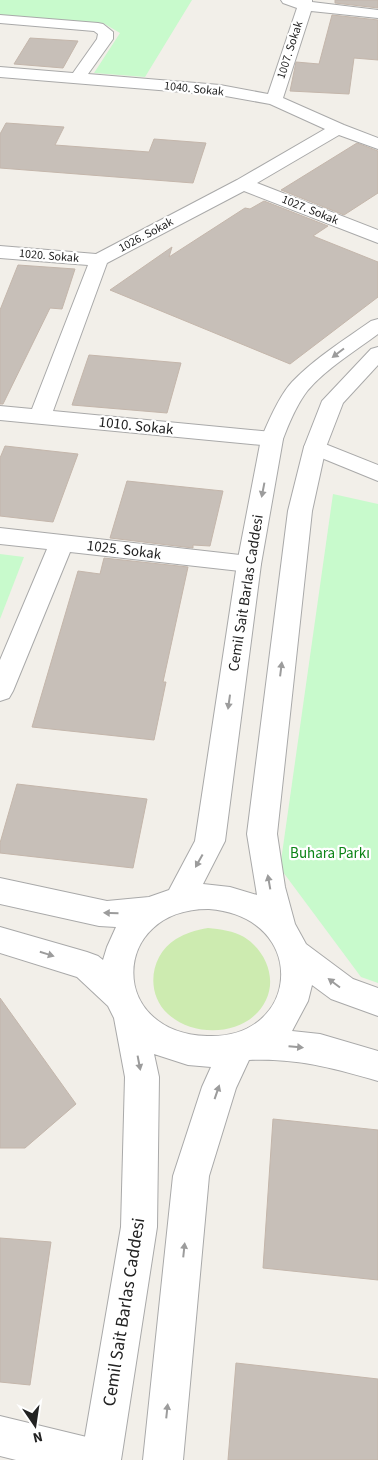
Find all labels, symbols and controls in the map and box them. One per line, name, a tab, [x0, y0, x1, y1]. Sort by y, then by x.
street label: 1007. Sokak	[273, 19, 307, 81]
street label: 1040. Sokak	[163, 77, 225, 101]
street label: 1027. Sokak	[279, 191, 341, 229]
street label: 1026. Sokak	[116, 213, 177, 257]
street label: 1020. Sokak	[18, 245, 80, 267]
one-way arrow	[331, 348, 345, 358]
street label: 1010. Sokak	[98, 412, 175, 440]
one-way arrow	[258, 482, 266, 498]
street label: Cemil Sait Barlas Caddesi	[223, 513, 269, 673]
street label: 1025. Sokak	[86, 535, 163, 565]
one-way arrow	[277, 660, 285, 676]
one-way arrow	[225, 695, 233, 711]
park label: Buhara Parkı	[290, 843, 370, 864]
one-way arrow	[195, 853, 203, 868]
one-way arrow	[265, 873, 273, 889]
one-way arrow	[103, 908, 119, 916]
one-way arrow	[39, 951, 54, 959]
one-way arrow	[328, 977, 341, 988]
one-way arrow	[288, 1043, 304, 1051]
one-way arrow	[135, 1056, 143, 1071]
one-way arrow	[214, 1084, 221, 1099]
street label: Cemil Sait Barlas Caddesi	[97, 1216, 151, 1408]
one-way arrow	[180, 1242, 188, 1258]
north arrow	[10, 1400, 60, 1450]
one-way arrow	[164, 1403, 172, 1419]
text: N	[31, 1426, 44, 1447]

